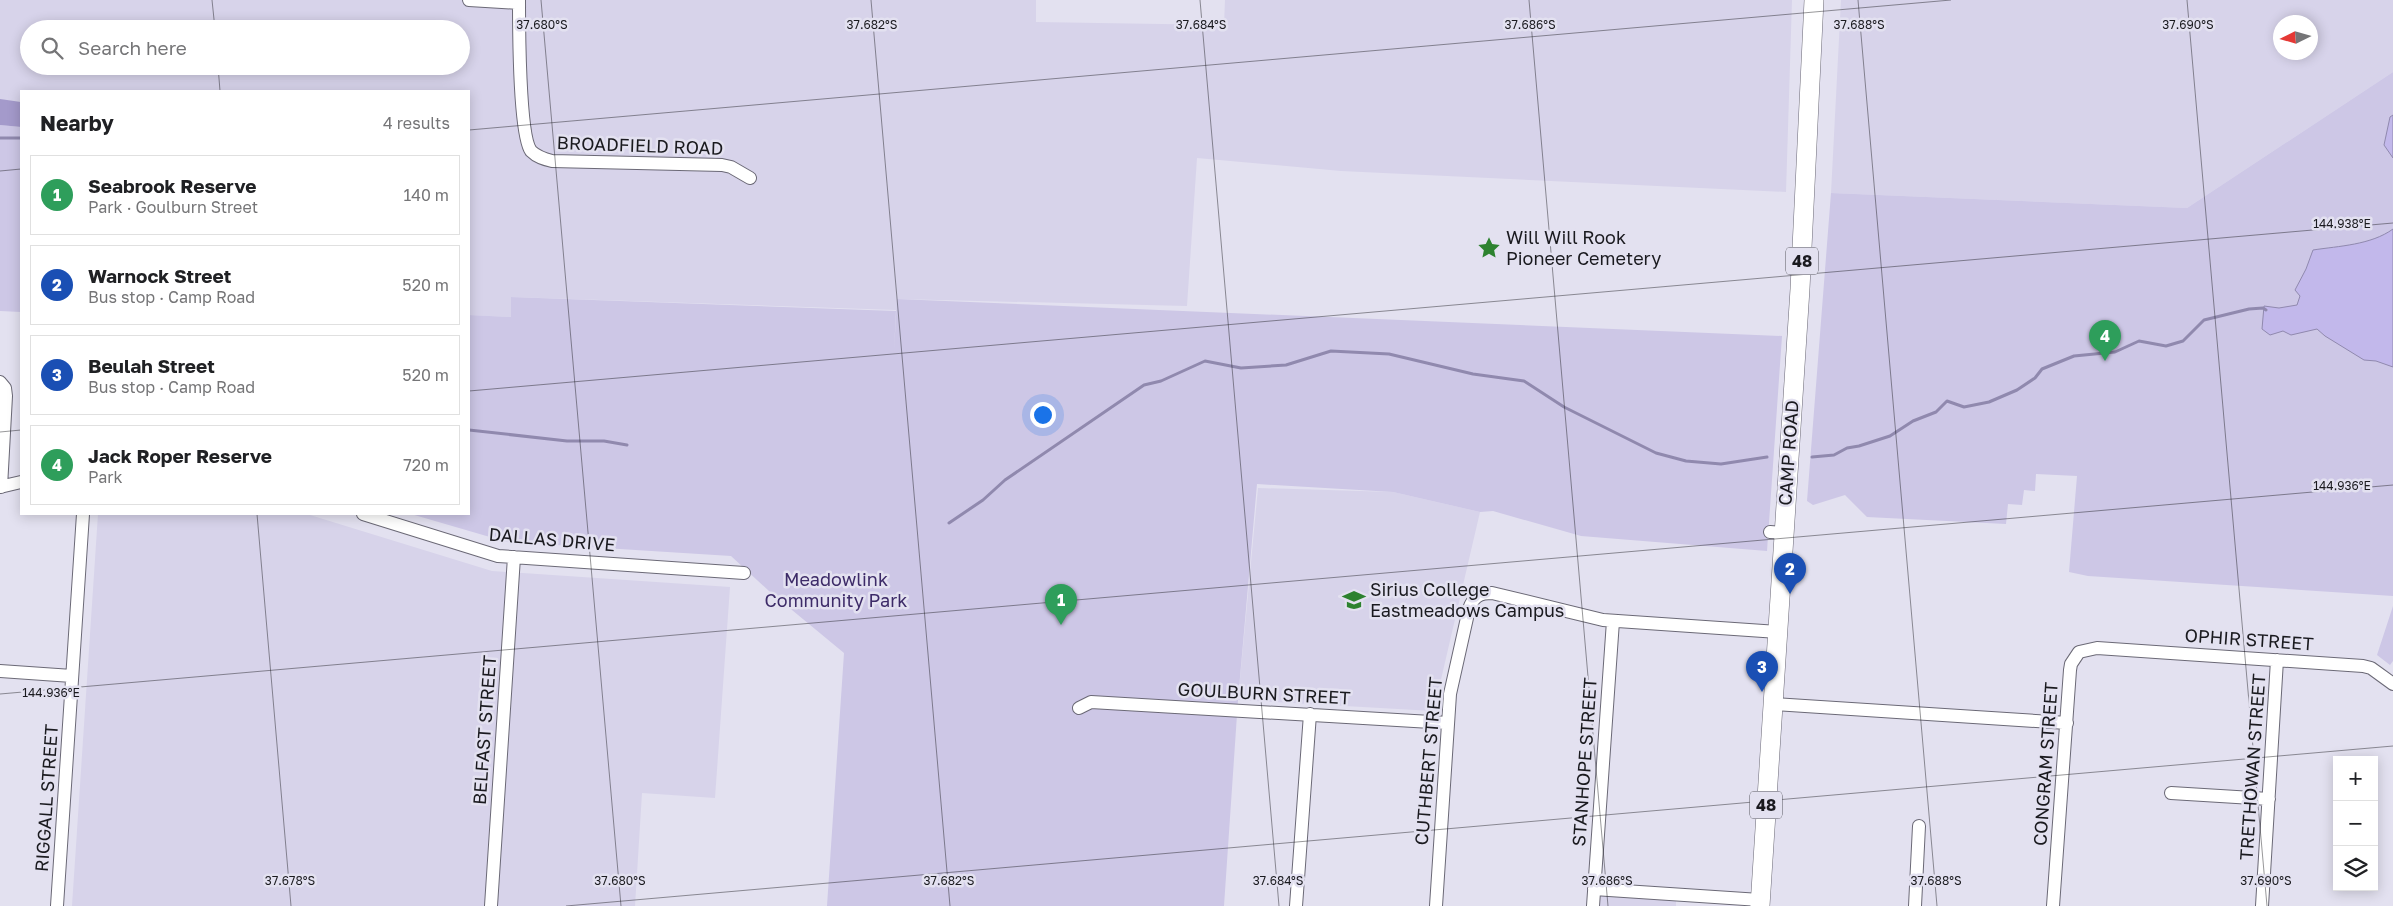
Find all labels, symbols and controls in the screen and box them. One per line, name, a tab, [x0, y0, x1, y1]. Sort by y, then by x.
north arrow	[2273, 15, 2318, 60]
text: 37.680°S	[516, 17, 568, 32]
text: 37.682°S	[847, 17, 898, 32]
text: 37.684°S	[1176, 17, 1227, 32]
text: 37.686°S	[1504, 17, 1556, 32]
text: 37.688°S	[1833, 17, 1885, 32]
text: 37.690°S	[2162, 17, 2214, 32]
search box	[20, 20, 470, 75]
icon: search	[38, 34, 66, 62]
text: Search here	[78, 36, 187, 59]
text: Nearby	[40, 110, 114, 136]
text: 4 results	[383, 113, 450, 133]
street label: BROADFIELD ROAD	[556, 131, 724, 159]
text: Seabrook Reserve	[88, 174, 256, 197]
text: 1	[53, 185, 61, 205]
text: 140 m	[403, 185, 449, 205]
text: Park · Goulburn Street	[88, 197, 258, 217]
text: 144.938°E	[2313, 216, 2371, 231]
place label: Will Will Rook Pioneer Cemetery	[1506, 226, 1661, 269]
place icon: Will Will Rook Pioneer Cemetery	[1476, 235, 1502, 261]
road number: 48	[1786, 248, 1818, 274]
text: Warnock Street	[88, 264, 231, 287]
text: 2	[52, 275, 62, 295]
text: 520 m	[402, 275, 449, 295]
text: Bus stop · Camp Road	[88, 287, 255, 307]
pin: 4	[2089, 320, 2121, 361]
text: Beulah Street	[88, 354, 215, 377]
text: 3	[52, 365, 62, 385]
text: 520 m	[402, 365, 449, 385]
text: Bus stop · Camp Road	[88, 377, 255, 397]
street label: CAMP ROAD	[1773, 400, 1803, 506]
your location	[1030, 402, 1056, 428]
text: Jack Roper Reserve	[88, 444, 272, 467]
text: 4	[52, 455, 62, 475]
text: 720 m	[403, 455, 449, 475]
text: Park	[88, 467, 123, 487]
text: 144.936°E	[2313, 478, 2371, 493]
street label: DALLAS DRIVE	[488, 523, 616, 555]
pin: 2	[1774, 553, 1806, 594]
park label: Meadowlink Community Park	[765, 568, 907, 611]
place label: Sirius College Eastmeadows Campus	[1370, 578, 1564, 621]
pin: 1	[1045, 584, 1077, 625]
school or university icon: Sirius College Eastmeadows Campus	[1341, 587, 1367, 613]
street label: OPHIR STREET	[2184, 624, 2314, 654]
pin: 3	[1746, 651, 1778, 692]
street label: BELFAST STREET	[468, 654, 500, 805]
street label: TRETHOWAN STREET	[2235, 673, 2269, 861]
street label: CUTHBERT STREET	[1410, 676, 1446, 846]
street label: GOULBURN STREET	[1177, 677, 1351, 709]
street label: STANHOPE STREET	[1567, 677, 1601, 847]
street label: CONGRAM STREET	[2028, 681, 2062, 847]
text: 144.936°E	[22, 685, 80, 700]
street label: RIGGALL STREET	[30, 723, 62, 873]
map controls	[2333, 756, 2378, 891]
button: +	[2333, 756, 2378, 801]
road number: 48	[1750, 792, 1782, 818]
button: −	[2333, 801, 2378, 846]
button: layers	[2333, 846, 2378, 891]
text: 37.678°S	[265, 873, 315, 888]
text: 37.680°S	[594, 873, 646, 888]
text: 37.682°S	[924, 873, 975, 888]
text: 37.684°S	[1253, 873, 1304, 888]
text: 37.686°S	[1581, 873, 1633, 888]
text: 37.688°S	[1910, 873, 1962, 888]
text: 37.690°S	[2240, 873, 2292, 888]

